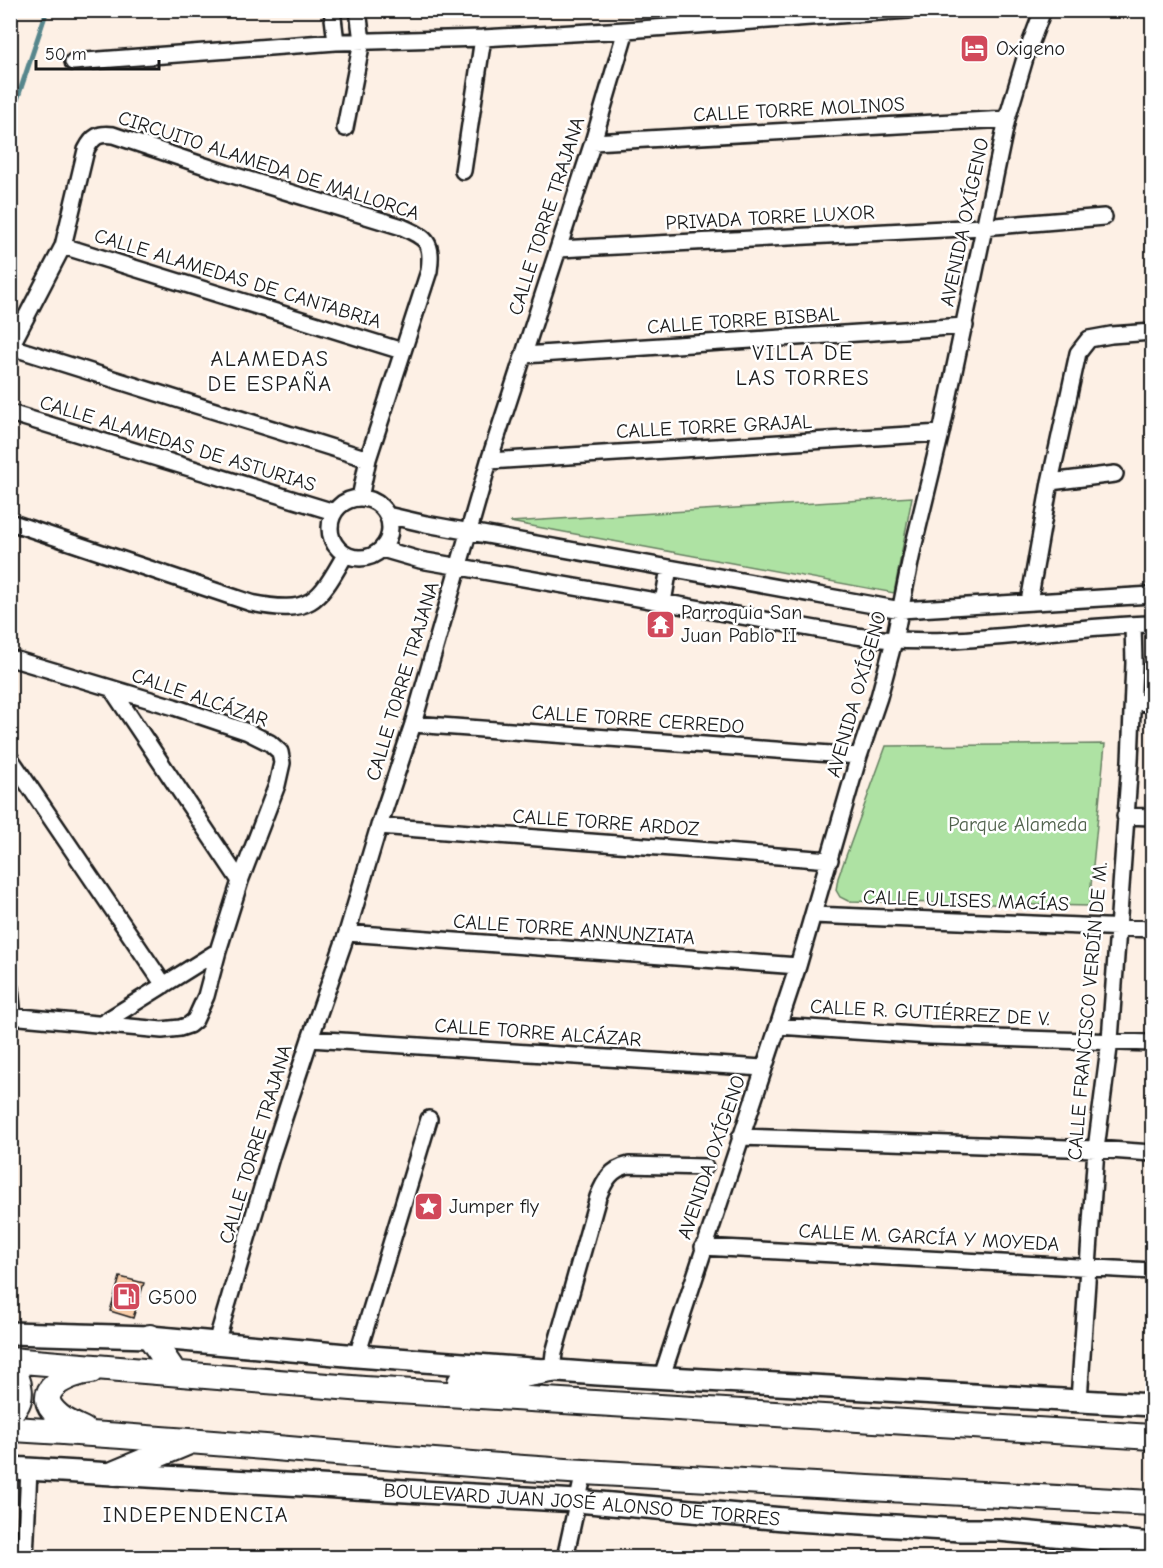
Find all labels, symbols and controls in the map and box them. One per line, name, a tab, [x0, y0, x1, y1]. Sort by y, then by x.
hotel icon: Oxigeno	[959, 32, 991, 64]
scale bar	[36, 33, 159, 71]
place label: Oxigeno	[996, 37, 1065, 60]
text: 50 m	[45, 44, 87, 65]
street label: CALLE TORRE MOLINOS	[693, 92, 905, 127]
street label: CIRCUITO ALAMEDA DE MALLORCA	[115, 106, 423, 225]
street label: CALLE TORRE TRAJANA	[504, 114, 590, 318]
street label: AVENIDA OXÍGENO	[935, 136, 994, 308]
street label: PRIVADA TORRE LUXOR	[665, 201, 875, 234]
street label: CALLE ALAMEDAS DE CANTABRIA	[91, 224, 385, 333]
street label: CALLE TORRE BISBAL	[646, 302, 840, 339]
district label: VILLA DE LAS TORRES	[736, 340, 870, 391]
district label: ALAMEDAS DE ESPAÑA	[208, 346, 332, 397]
street label: CALLE ALAMEDAS DE ASTURIAS	[37, 390, 319, 496]
street label: CALLE TORRE GRAJAL	[616, 410, 813, 443]
street label: CALLE TORRE TRAJANA	[361, 578, 444, 783]
place label: Parroquia San Juan Pablo II	[681, 601, 802, 647]
temple icon: Parroquia San Juan Pablo II	[644, 608, 676, 640]
street label: AVENIDA OXÍGENO	[822, 608, 891, 780]
street label: CALLE ALCÁZAR	[129, 662, 271, 732]
street label: CALLE TORRE CERREDO	[531, 701, 745, 738]
street label: CALLE TORRE ARDOZ	[512, 804, 701, 841]
park label: Parque Alameda	[948, 813, 1088, 836]
street label: CALLE FRANCISCO VERDÍN DE M.	[1063, 861, 1112, 1161]
street label: CALLE ULISES MACÍAS	[863, 885, 1069, 916]
street label: CALLE TORRE ANNUNZIATA	[452, 910, 696, 949]
street label: CALLE R. GUTIÉRREZ DE V.	[809, 995, 1050, 1030]
street label: CALLE TORRE ALCÁZAR	[434, 1013, 642, 1051]
street label: CALLE TORRE TRAJANA	[214, 1041, 297, 1246]
street label: AVENIDA OXÍGENO	[673, 1072, 750, 1242]
place icon: Jumper fly	[412, 1190, 444, 1222]
place label: Jumper fly	[449, 1195, 539, 1218]
street label: CALLE M. GARCÍA Y MOYEDA	[798, 1219, 1060, 1256]
fuel station icon: G500	[111, 1281, 143, 1313]
place label: G500	[148, 1286, 198, 1309]
street label: BOULEVARD JUAN JOSÉ ALONSO DE TORRES	[383, 1479, 781, 1531]
district label: INDEPENDENCIA	[103, 1502, 289, 1528]

